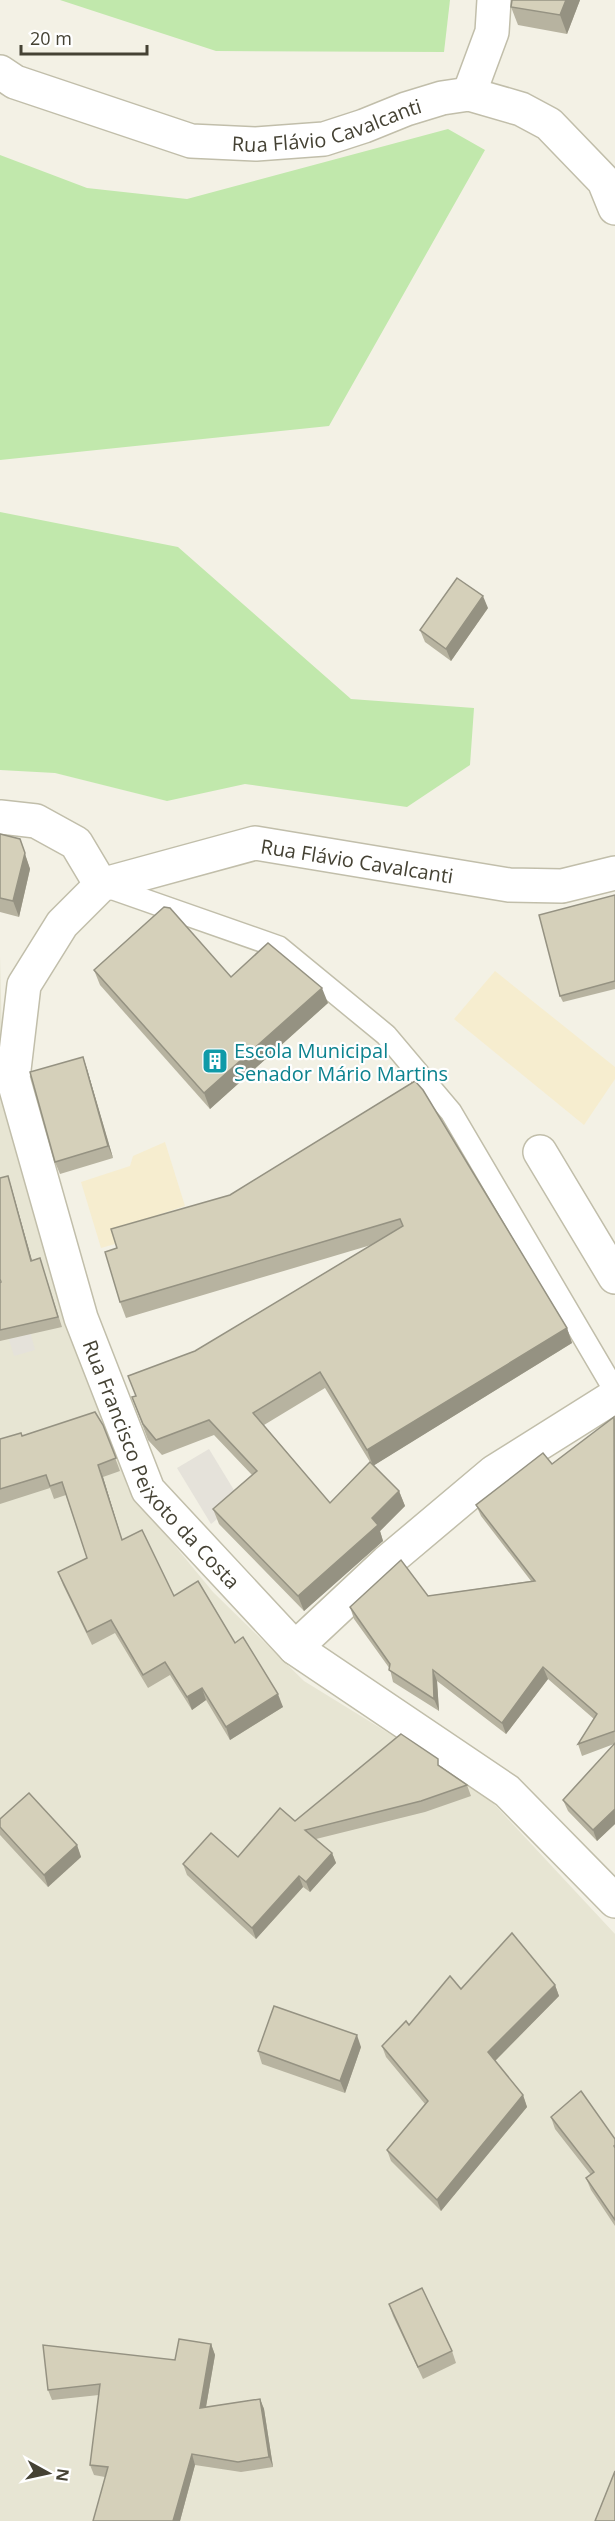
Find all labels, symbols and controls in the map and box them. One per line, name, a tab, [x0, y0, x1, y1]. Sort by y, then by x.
scale bar	[21, 18, 147, 56]
text: 20 m	[30, 26, 72, 50]
street label: Rua Flávio Cavalcanti	[231, 92, 424, 158]
street label: Rua Flávio Cavalcanti	[259, 832, 455, 890]
place label: Escola Municipal Senador Mário Martins	[234, 1037, 448, 1087]
building icon: Escola Municipal Senador Mário Martins	[200, 1046, 230, 1076]
street label: Rua Francisco Peixoto da Costa	[77, 1336, 246, 1594]
north arrow	[18, 2443, 78, 2503]
text: N	[51, 2467, 75, 2483]

